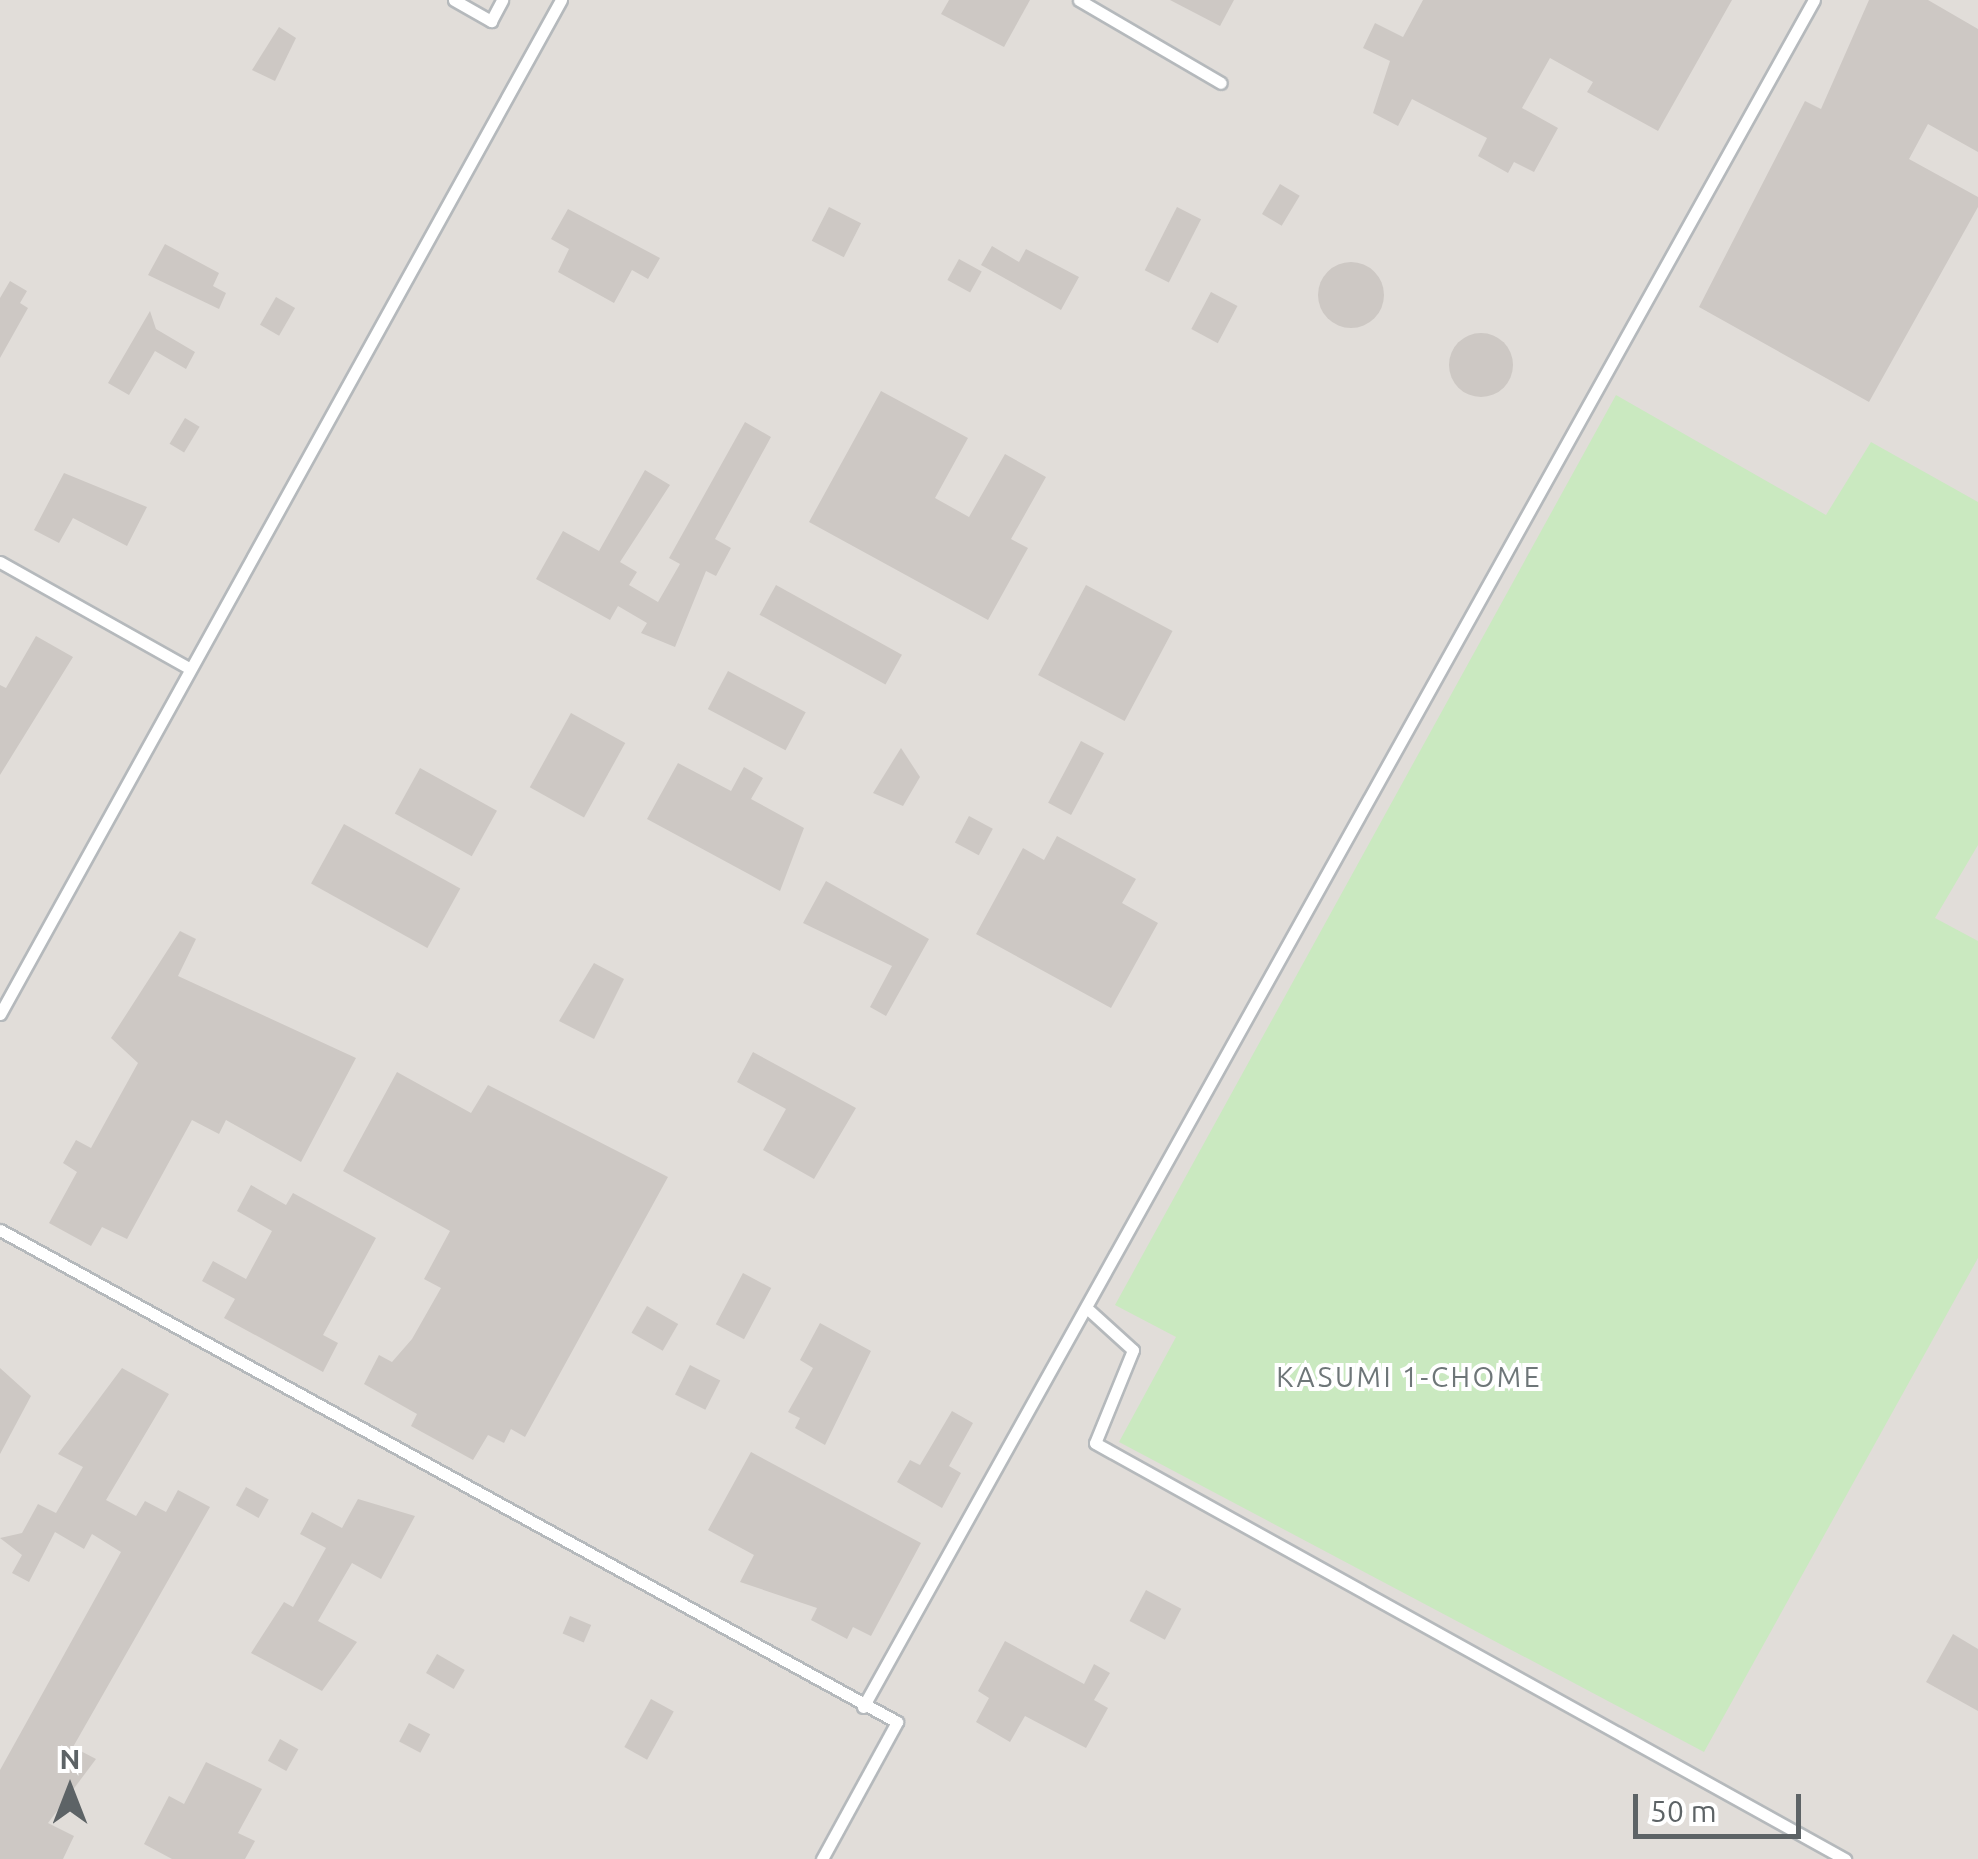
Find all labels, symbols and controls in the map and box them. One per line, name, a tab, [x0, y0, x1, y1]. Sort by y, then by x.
district label: KASUMI 1-CHOME	[1276, 1360, 1542, 1394]
north arrow	[20, 1739, 120, 1839]
text: N	[60, 1743, 80, 1774]
scale bar	[1638, 1774, 1806, 1836]
text: 50 m	[1650, 1794, 1717, 1828]

